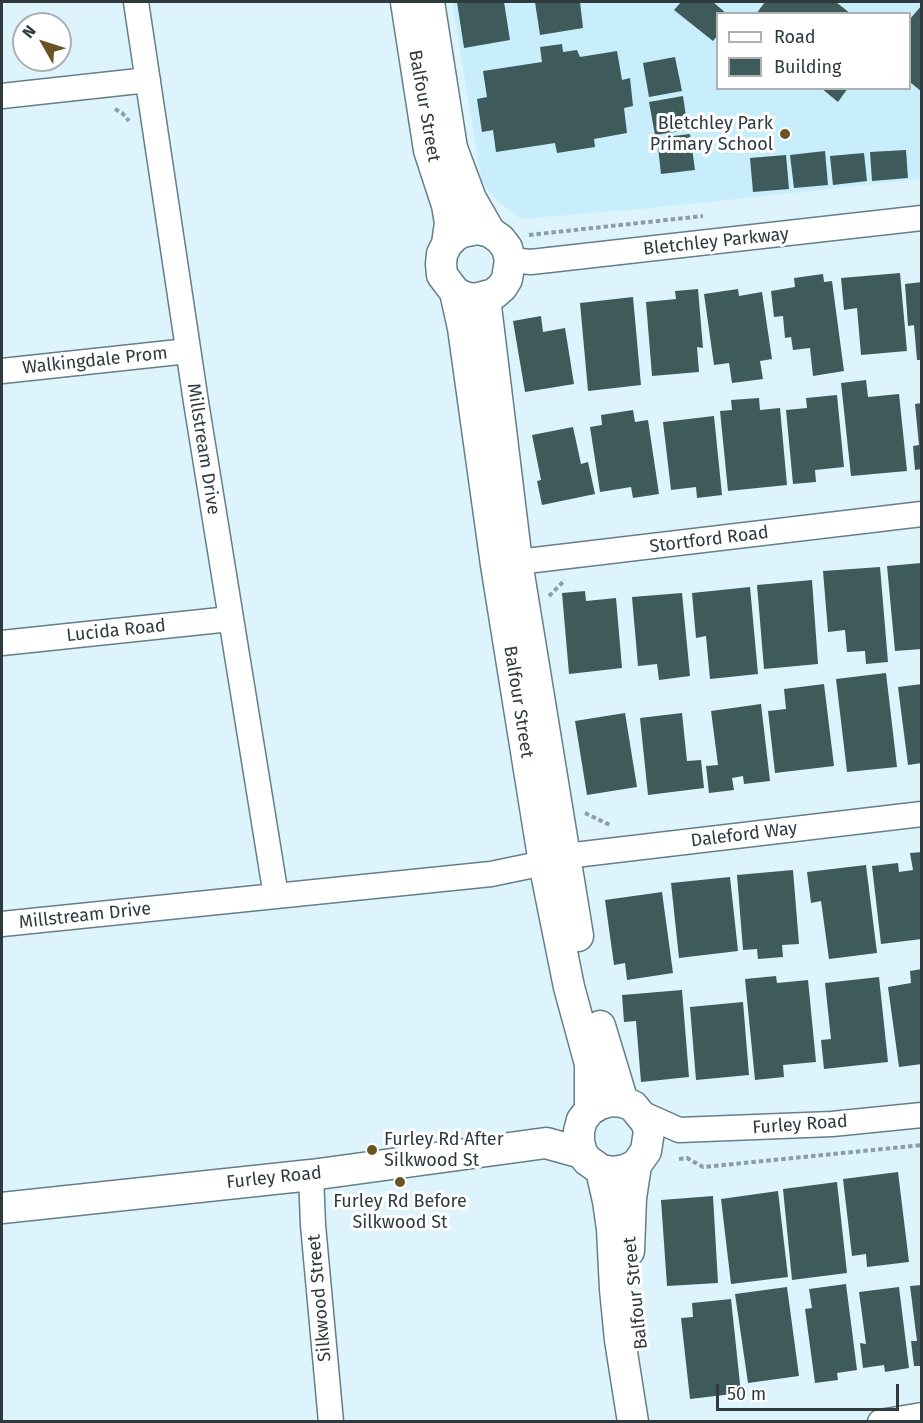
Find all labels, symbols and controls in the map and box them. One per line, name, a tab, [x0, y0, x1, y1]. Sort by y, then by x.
north arrow	[12, 12, 72, 72]
legend	[716, 12, 911, 90]
text: N	[18, 22, 40, 42]
text: Road	[774, 26, 816, 48]
street label: Balfour Street	[404, 48, 444, 164]
text: Building	[774, 56, 841, 78]
place label: Bletchley Park Primary School	[650, 113, 773, 156]
marker: Bletchley Park Primary School	[778, 127, 792, 141]
street label: Bletchley Parkway	[642, 224, 790, 260]
street label: Walkingdale Prom	[21, 343, 169, 379]
street label: Millstream Drive	[182, 382, 224, 516]
street label: Stortford Road	[648, 522, 770, 558]
street label: Lucida Road	[65, 615, 167, 647]
street label: Balfour Street	[498, 644, 538, 760]
street label: Daleford Way	[690, 818, 798, 852]
street label: Millstream Drive	[18, 898, 152, 934]
street label: Furley Road	[752, 1111, 848, 1139]
place label: Furley Rd After Silkwood St	[384, 1129, 504, 1172]
marker: Furley Rd After Silkwood St	[365, 1143, 379, 1157]
street label: Furley Road	[225, 1162, 323, 1194]
marker: Furley Rd Before Silkwood St	[393, 1175, 407, 1189]
place label: Furley Rd Before Silkwood St	[333, 1191, 467, 1234]
street label: Silkwood Street	[304, 1233, 336, 1363]
street label: Balfour Street	[619, 1236, 653, 1350]
scale bar	[719, 1372, 902, 1410]
text: 50 m	[727, 1383, 766, 1405]

